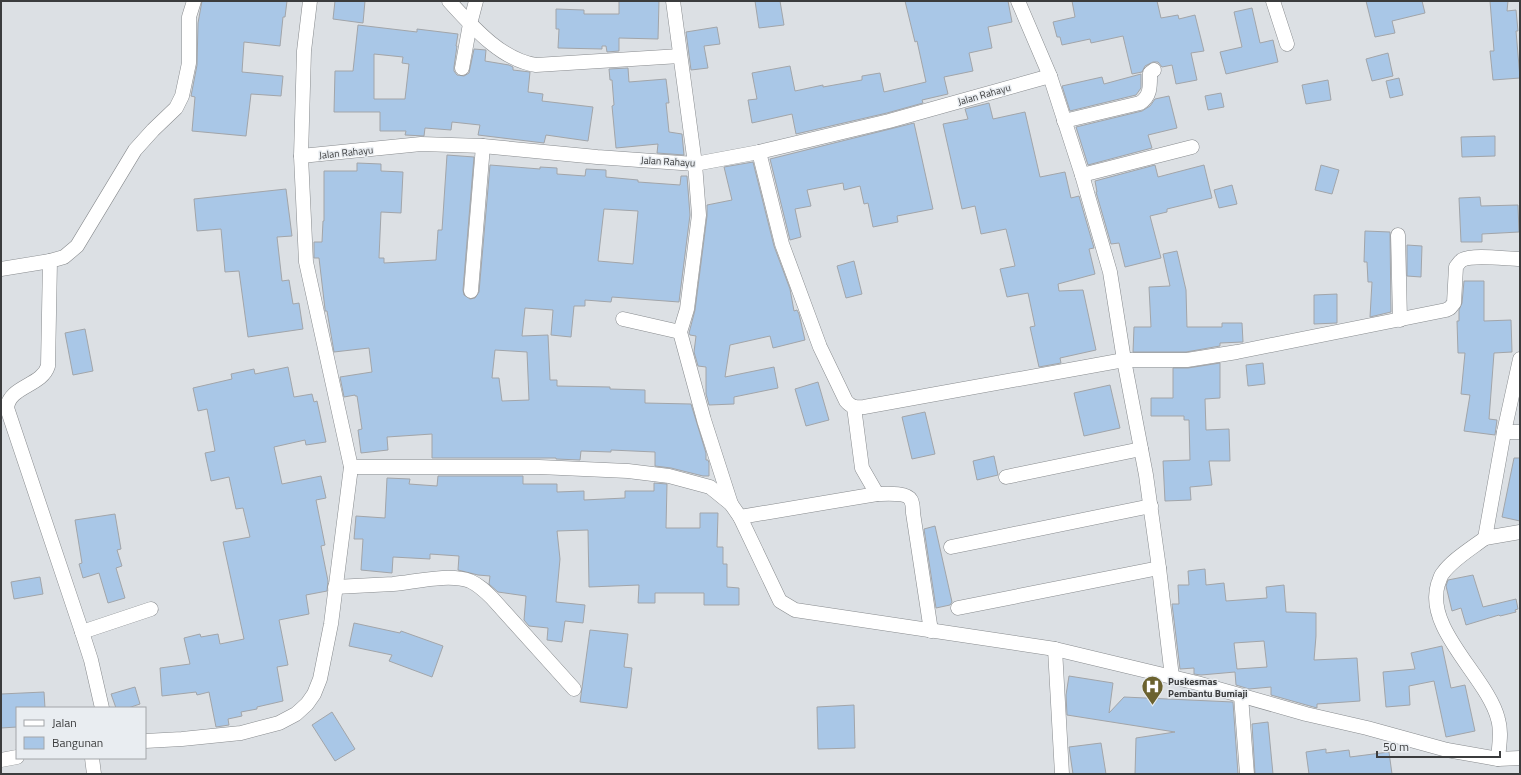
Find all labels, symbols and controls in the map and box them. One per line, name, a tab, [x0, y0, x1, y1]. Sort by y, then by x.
street label: Jalan Rahayu	[956, 80, 1012, 109]
street label: Jalan Rahayu	[318, 142, 374, 163]
street label: Jalan Rahayu	[640, 153, 696, 170]
hospital icon: Puskesmas Pembantu Bumiaji	[1140, 674, 1166, 707]
place label: Puskesmas Pembantu Bumiaji	[1168, 674, 1248, 701]
legend	[16, 707, 146, 759]
text: Jalan	[52, 713, 77, 732]
text: Bangunan	[52, 733, 103, 752]
scale bar	[1377, 733, 1500, 759]
text: 50 m	[1383, 737, 1409, 756]

